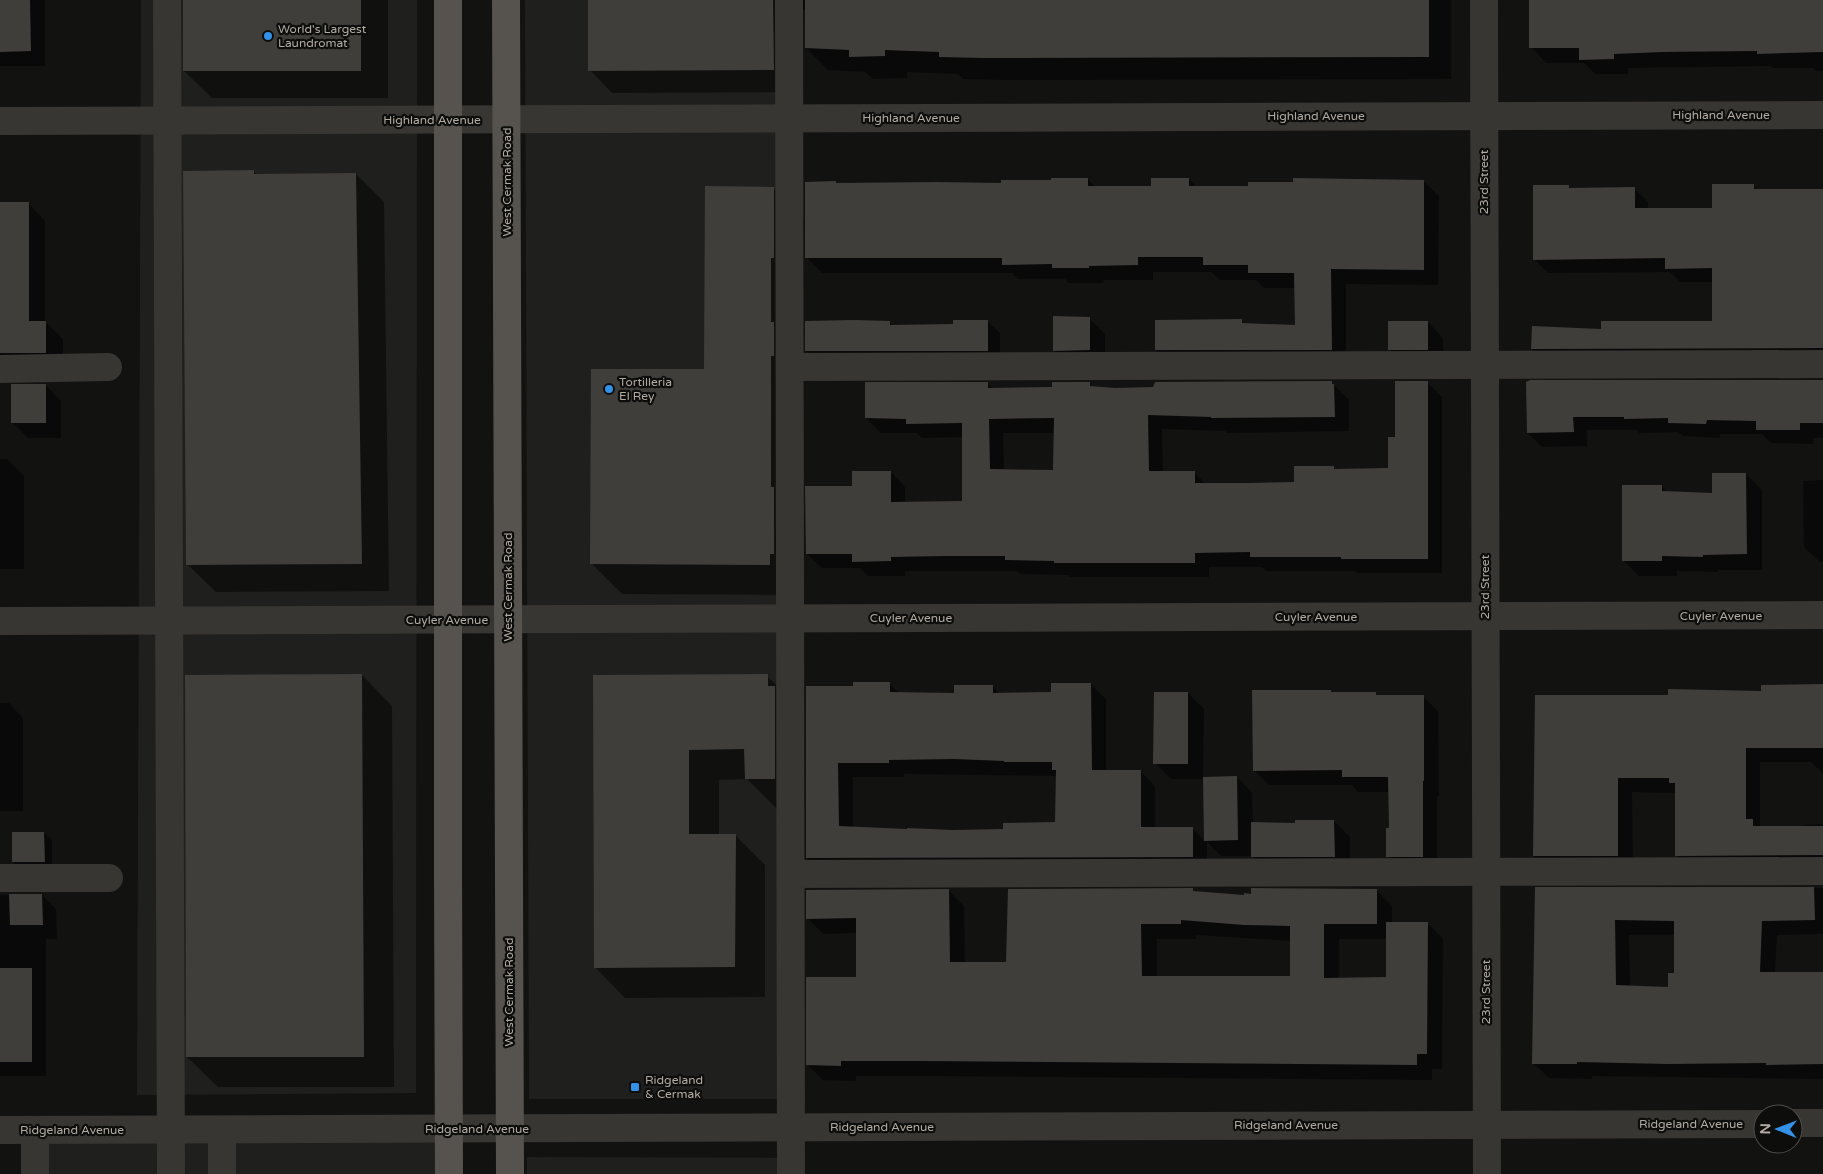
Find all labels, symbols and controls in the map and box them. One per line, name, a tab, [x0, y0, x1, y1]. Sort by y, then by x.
place label: World's Largest Laundromat	[278, 22, 367, 50]
marker: World's Largest Laundromat	[262, 30, 274, 42]
street label: Highland Avenue	[1672, 108, 1770, 122]
street label: Highland Avenue	[1267, 109, 1365, 123]
street label: Highland Avenue	[862, 111, 960, 125]
street label: Highland Avenue	[383, 113, 481, 127]
street label: West Cermak Road	[500, 128, 514, 236]
street label: 23rd Street	[1477, 149, 1491, 214]
place label: Tortilleria El Rey	[619, 375, 672, 403]
marker: Tortilleria El Rey	[603, 383, 615, 395]
street label: West Cermak Road	[501, 533, 515, 641]
street label: 23rd Street	[1478, 554, 1492, 619]
street label: Cuyler Avenue	[1680, 609, 1762, 623]
street label: Cuyler Avenue	[1275, 610, 1357, 624]
street label: Cuyler Avenue	[870, 611, 952, 625]
street label: Cuyler Avenue	[406, 613, 488, 627]
street label: West Cermak Road	[502, 938, 516, 1046]
street label: 23rd Street	[1479, 959, 1493, 1024]
place label: Ridgeland & Cermak	[645, 1073, 703, 1101]
marker: Ridgeland & Cermak	[629, 1081, 641, 1093]
north arrow	[1753, 1104, 1803, 1154]
street label: Ridgeland Avenue	[1639, 1117, 1743, 1131]
street label: Ridgeland Avenue	[1234, 1118, 1338, 1132]
street label: Ridgeland Avenue	[830, 1120, 934, 1134]
street label: Ridgeland Avenue	[425, 1122, 529, 1136]
street label: Ridgeland Avenue	[20, 1123, 124, 1137]
text: N	[1757, 1123, 1774, 1135]

